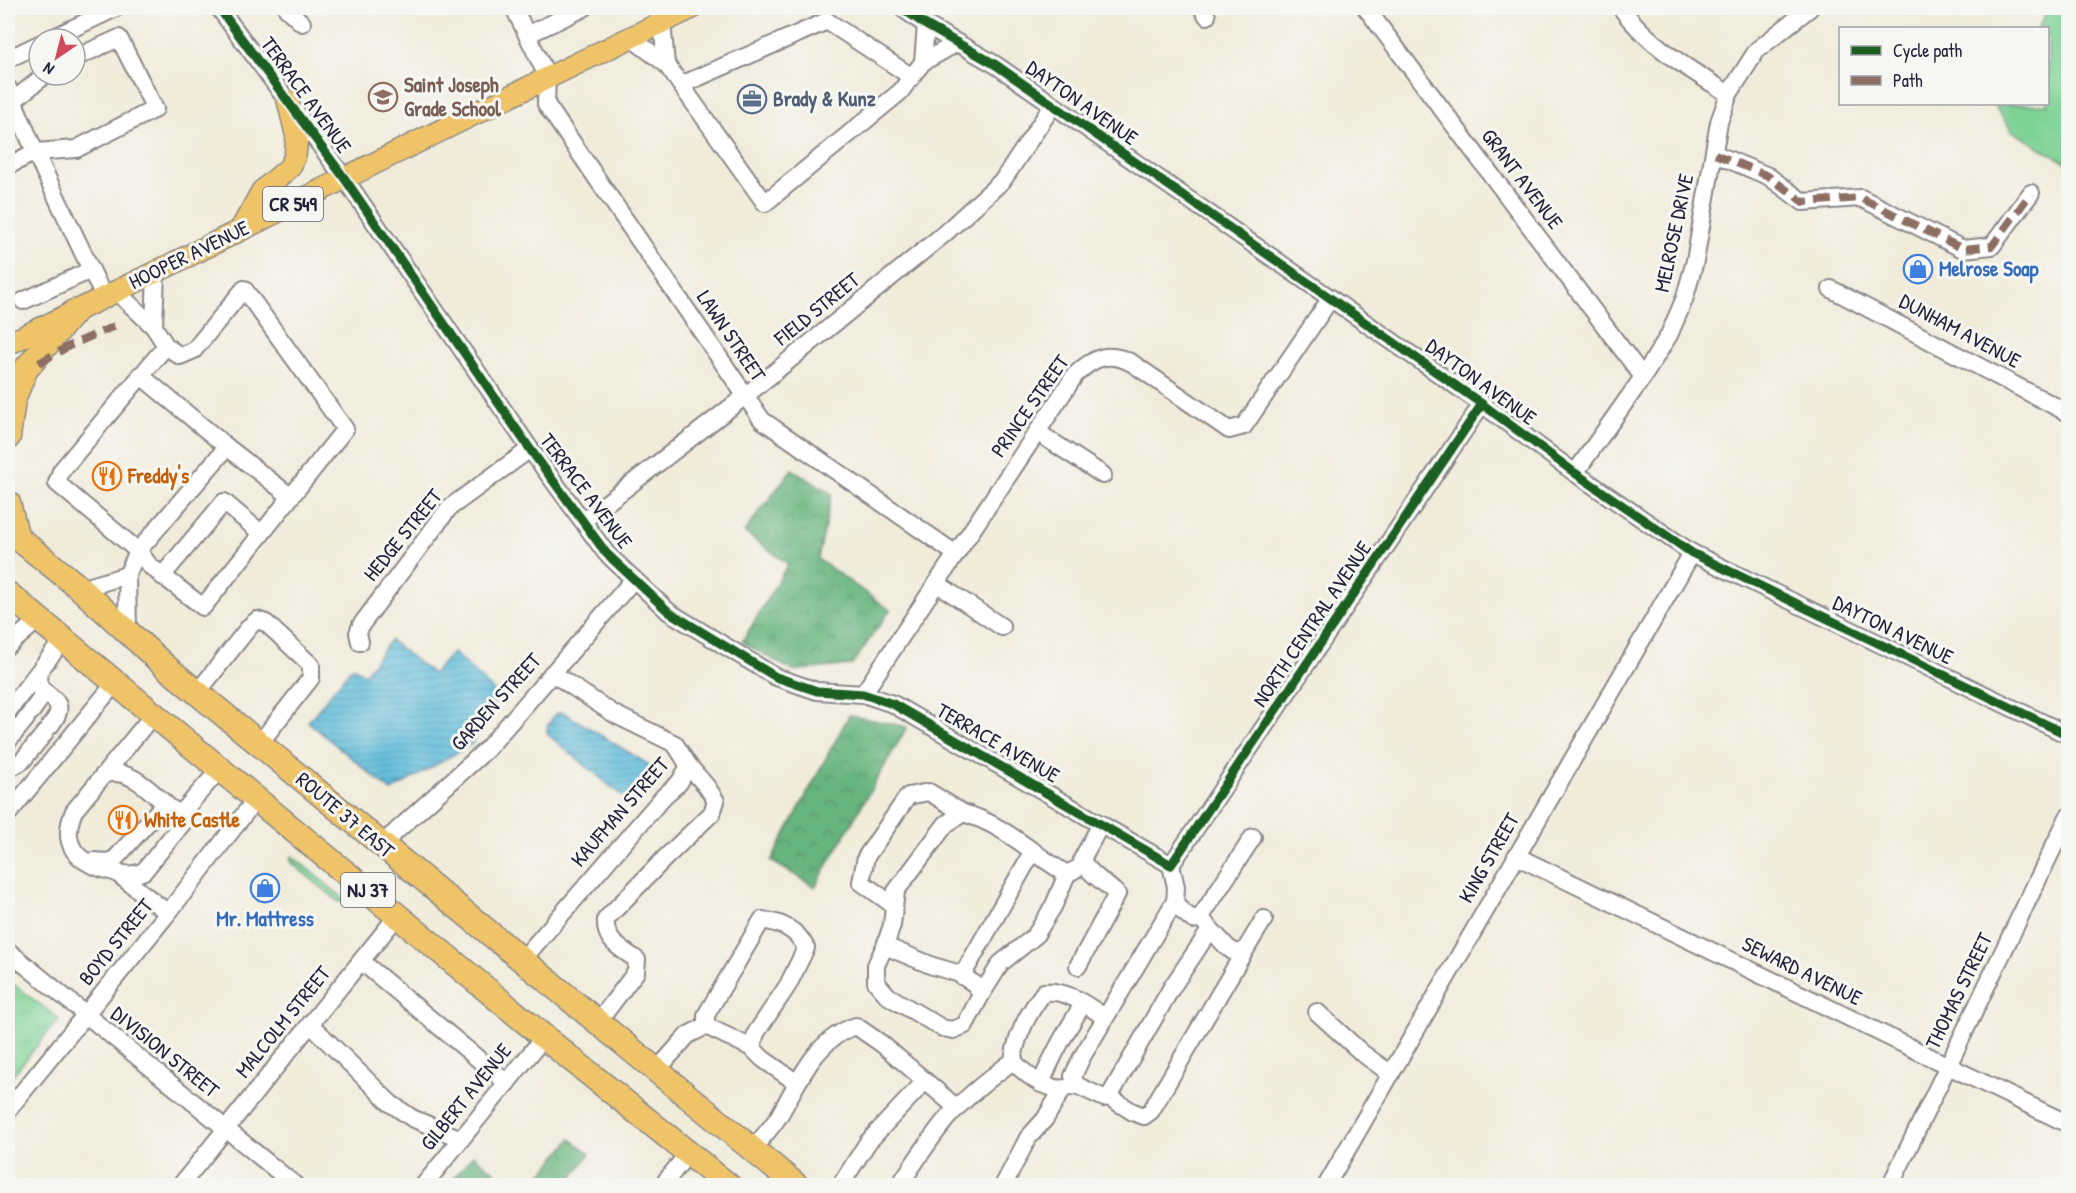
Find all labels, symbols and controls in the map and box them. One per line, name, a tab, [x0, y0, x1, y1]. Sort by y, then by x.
north arrow	[27, 27, 87, 87]
legend	[1839, 27, 2049, 105]
street label: TERRACE AVENUE	[254, 31, 359, 159]
text: Cycle path	[1893, 38, 1963, 63]
street label: DAYTON AVENUE	[1021, 53, 1144, 152]
text: N	[38, 58, 58, 81]
text: Path	[1893, 68, 1923, 93]
place label: Saint Joseph Grade School	[404, 70, 501, 123]
school or university icon: Saint Joseph Grade School	[367, 81, 399, 113]
office icon: Brady & Kunz	[736, 83, 768, 115]
place label: Brady & Kunz	[773, 84, 876, 114]
street label: GRANT AVENUE	[1475, 122, 1570, 235]
street label: MELROSE DRIVE	[1647, 171, 1700, 295]
road number: CR 549	[263, 187, 323, 221]
street label: HOOPER AVENUE	[124, 213, 254, 296]
shop icon: Melrose Soap	[1902, 253, 1934, 285]
place label: Melrose Soap	[1939, 254, 2040, 284]
street label: FIELD STREET	[767, 264, 866, 353]
street label: LAWN STREET	[690, 284, 773, 388]
street label: DUNHAM AVENUE	[1895, 286, 2026, 375]
street label: DAYTON AVENUE	[1420, 332, 1543, 432]
street label: PRINCE STREET	[984, 348, 1076, 463]
street label: TERRACE AVENUE	[533, 427, 639, 554]
restaurant icon: Freddy's	[91, 460, 123, 492]
place label: Freddy's	[127, 461, 189, 491]
street label: HEDGE STREET	[357, 482, 449, 587]
street label: NORTH CENTRAL AVENUE	[1245, 535, 1378, 712]
street label: DAYTON AVENUE	[1828, 588, 1958, 671]
street label: GARDEN STREET	[444, 646, 548, 757]
street label: TERRACE AVENUE	[932, 696, 1065, 789]
street label: KAUFMAN STREET	[564, 750, 676, 873]
street label: ROUTE 37 EAST	[290, 765, 402, 865]
restaurant icon: White Castle	[107, 804, 139, 836]
place label: White Castle	[144, 805, 241, 834]
street label: KING STREET	[1451, 806, 1527, 908]
shop icon: Mr. Mattress	[249, 872, 281, 904]
road number: NJ 37	[341, 873, 395, 907]
street label: BOYD STREET	[72, 891, 160, 991]
place label: Mr. Mattress	[216, 904, 314, 933]
street label: THOMAS STREET	[1918, 927, 2000, 1054]
street label: SEWARD AVENUE	[1738, 929, 1867, 1012]
street label: MALCOLM STREET	[228, 959, 337, 1084]
street label: DIVISION STREET	[105, 999, 226, 1105]
street label: GILBERT AVENUE	[413, 1037, 518, 1156]

